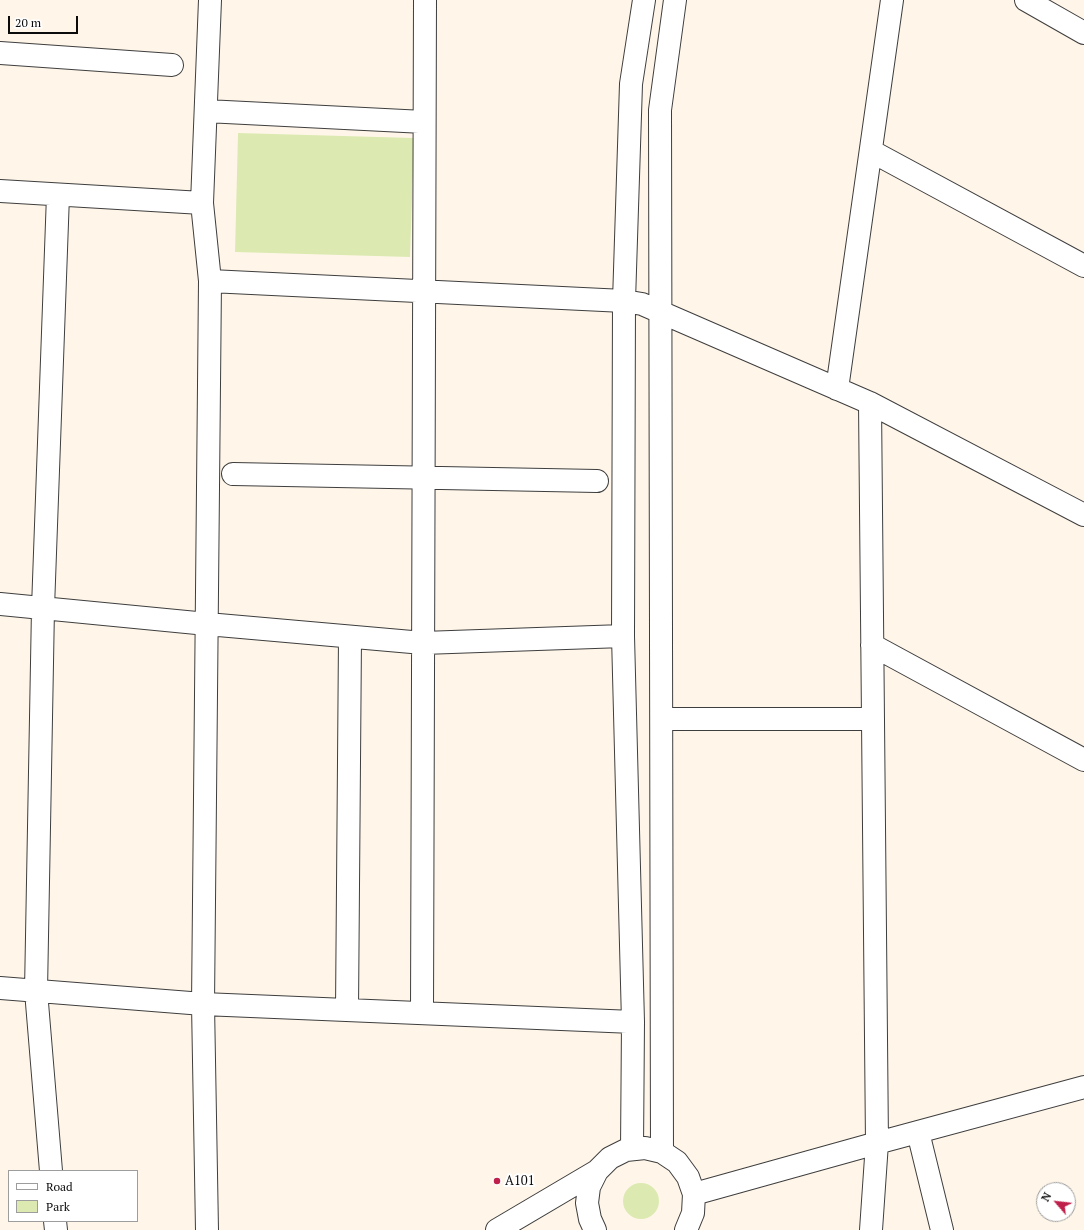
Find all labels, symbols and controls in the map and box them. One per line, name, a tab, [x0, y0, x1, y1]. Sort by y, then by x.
scale bar	[10, 8, 80, 34]
text: 20 m	[15, 15, 41, 30]
legend	[8, 1170, 138, 1222]
place label: A101	[505, 1173, 535, 1189]
marker: A101	[492, 1176, 502, 1186]
text: Road	[46, 1179, 73, 1194]
north arrow	[1036, 1182, 1076, 1222]
text: N	[1038, 1190, 1054, 1204]
text: Park	[46, 1199, 70, 1214]

